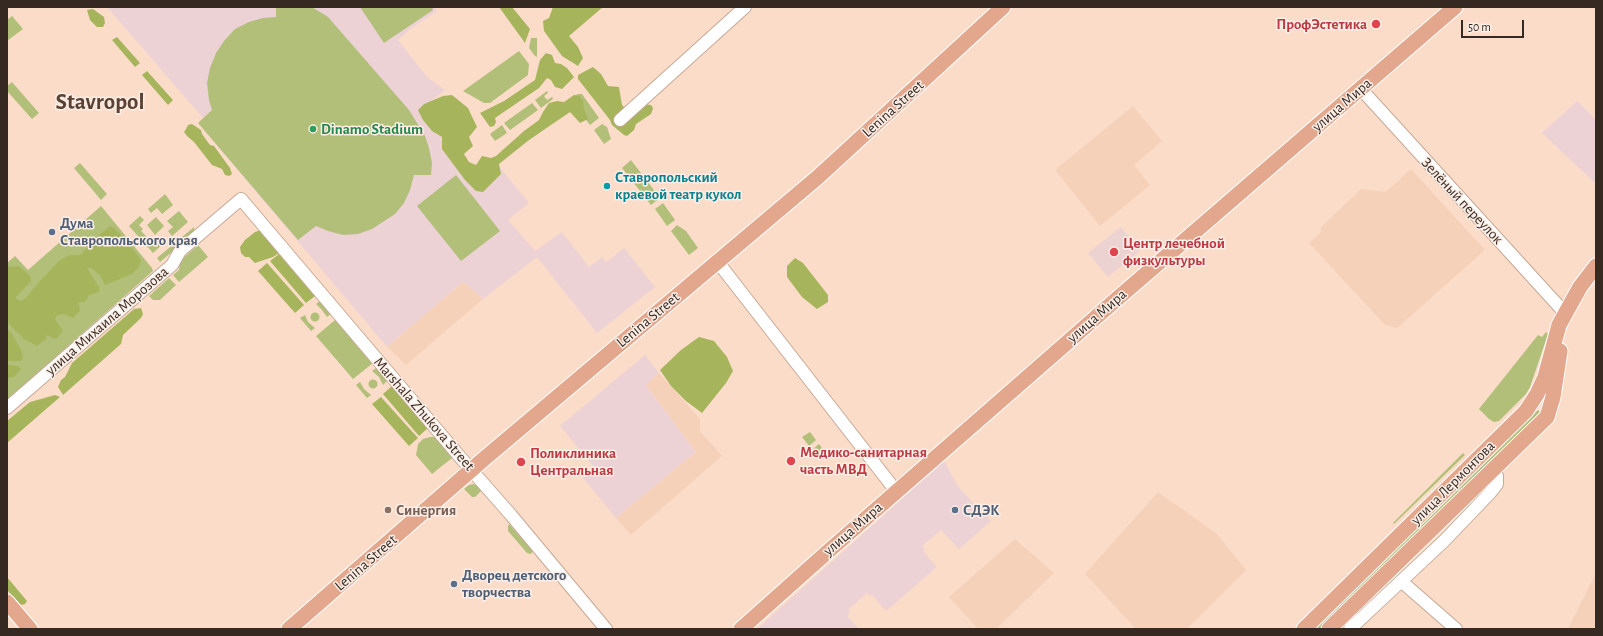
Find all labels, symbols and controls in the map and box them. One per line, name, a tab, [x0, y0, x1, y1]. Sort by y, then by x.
scale bar	[1463, 12, 1526, 38]
place label: ПрофЭстетика	[1276, 15, 1367, 33]
marker: ПрофЭстетика	[1370, 18, 1382, 30]
text: 50 m	[1468, 21, 1491, 33]
street label: улица Мира	[1309, 74, 1375, 136]
street label: Lenina Street	[858, 77, 928, 141]
district label: Stavropol	[55, 88, 145, 116]
place label: Dinamo Stadium	[321, 120, 423, 138]
marker: Dinamo Stadium	[308, 124, 318, 134]
street label: Зелёный переулок	[1417, 154, 1507, 248]
place label: Ставропольский краевой театр кукол	[615, 168, 741, 203]
marker: Ставропольский краевой театр кукол	[602, 181, 612, 191]
place label: Дума Ставропольского края	[60, 214, 198, 249]
marker: Дума Ставропольского края	[47, 227, 57, 237]
place label: Центр лечебной физкультуры	[1123, 234, 1225, 269]
marker: Центр лечебной физкультуры	[1108, 246, 1120, 258]
street label: улица Михаила Морозова	[42, 263, 172, 379]
street label: улица Мира	[1064, 285, 1130, 347]
street label: Lenina Street	[613, 288, 683, 352]
street label: Marshala Zhukova Street	[370, 354, 478, 474]
street label: улица Лермонтова	[1407, 437, 1499, 529]
place label: Медико-санитарная часть МВД	[800, 443, 927, 478]
place label: Поликлиника Центральная	[530, 444, 616, 479]
marker: Медико-санитарная часть МВД	[785, 455, 797, 467]
marker: Поликлиника Центральная	[515, 456, 527, 468]
street label: улица Мира	[820, 498, 886, 560]
place label: Синергия	[396, 501, 456, 519]
place label: СДЭК	[963, 501, 999, 519]
marker: Синергия	[383, 505, 393, 515]
marker: СДЭК	[950, 505, 960, 515]
street label: Lenina Street	[331, 531, 401, 595]
place label: Дворец детского творчества	[462, 566, 566, 601]
marker: Дворец детского творчества	[449, 579, 459, 589]

